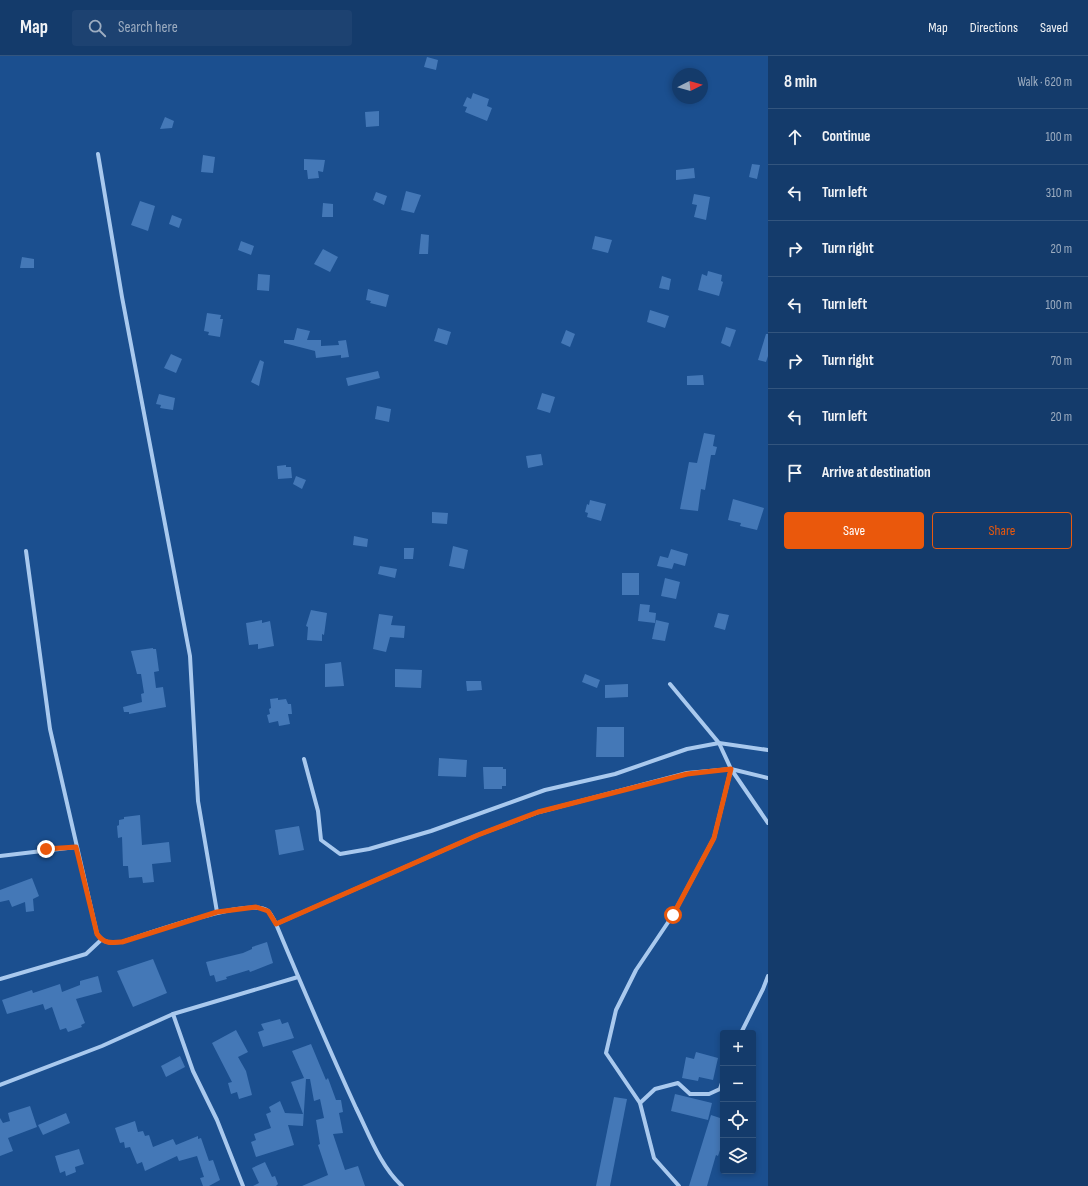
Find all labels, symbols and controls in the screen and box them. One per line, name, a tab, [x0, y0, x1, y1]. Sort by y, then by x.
search box	[72, 10, 352, 46]
text: Map	[20, 16, 48, 39]
icon: search	[86, 17, 108, 39]
text: Search here	[118, 18, 178, 37]
text: Map	[928, 19, 948, 36]
text: Directions	[970, 19, 1018, 36]
text: Saved	[1040, 19, 1068, 36]
north arrow	[672, 68, 708, 104]
text: 8 min	[784, 72, 817, 92]
text: Walk · 620 m	[1017, 74, 1072, 90]
icon: ahead	[784, 126, 806, 148]
text: Continue	[822, 127, 871, 146]
text: 100 m	[1045, 129, 1072, 145]
icon: left	[784, 182, 806, 204]
text: Turn left	[822, 183, 867, 202]
text: 310 m	[1046, 185, 1072, 201]
icon: right	[784, 238, 806, 260]
text: Turn right	[822, 239, 874, 258]
text: 20 m	[1050, 241, 1072, 257]
icon: left	[784, 294, 806, 316]
text: Turn left	[822, 295, 867, 314]
text: 100 m	[1045, 297, 1072, 313]
icon: right	[784, 350, 806, 372]
text: Turn right	[822, 351, 874, 370]
text: 70 m	[1051, 353, 1072, 369]
icon: left	[784, 406, 806, 428]
text: Turn left	[822, 407, 867, 426]
text: 20 m	[1050, 409, 1072, 425]
icon: arrive	[784, 462, 806, 484]
text: Arrive at destination	[822, 463, 931, 482]
button: Save	[784, 512, 924, 549]
button: Share	[932, 512, 1072, 549]
route end	[37, 840, 55, 858]
route start	[664, 906, 682, 924]
map controls	[720, 1030, 756, 1174]
button: +	[720, 1030, 756, 1066]
button: −	[720, 1066, 756, 1102]
button: locate	[720, 1102, 756, 1138]
button: layers	[720, 1138, 756, 1174]

